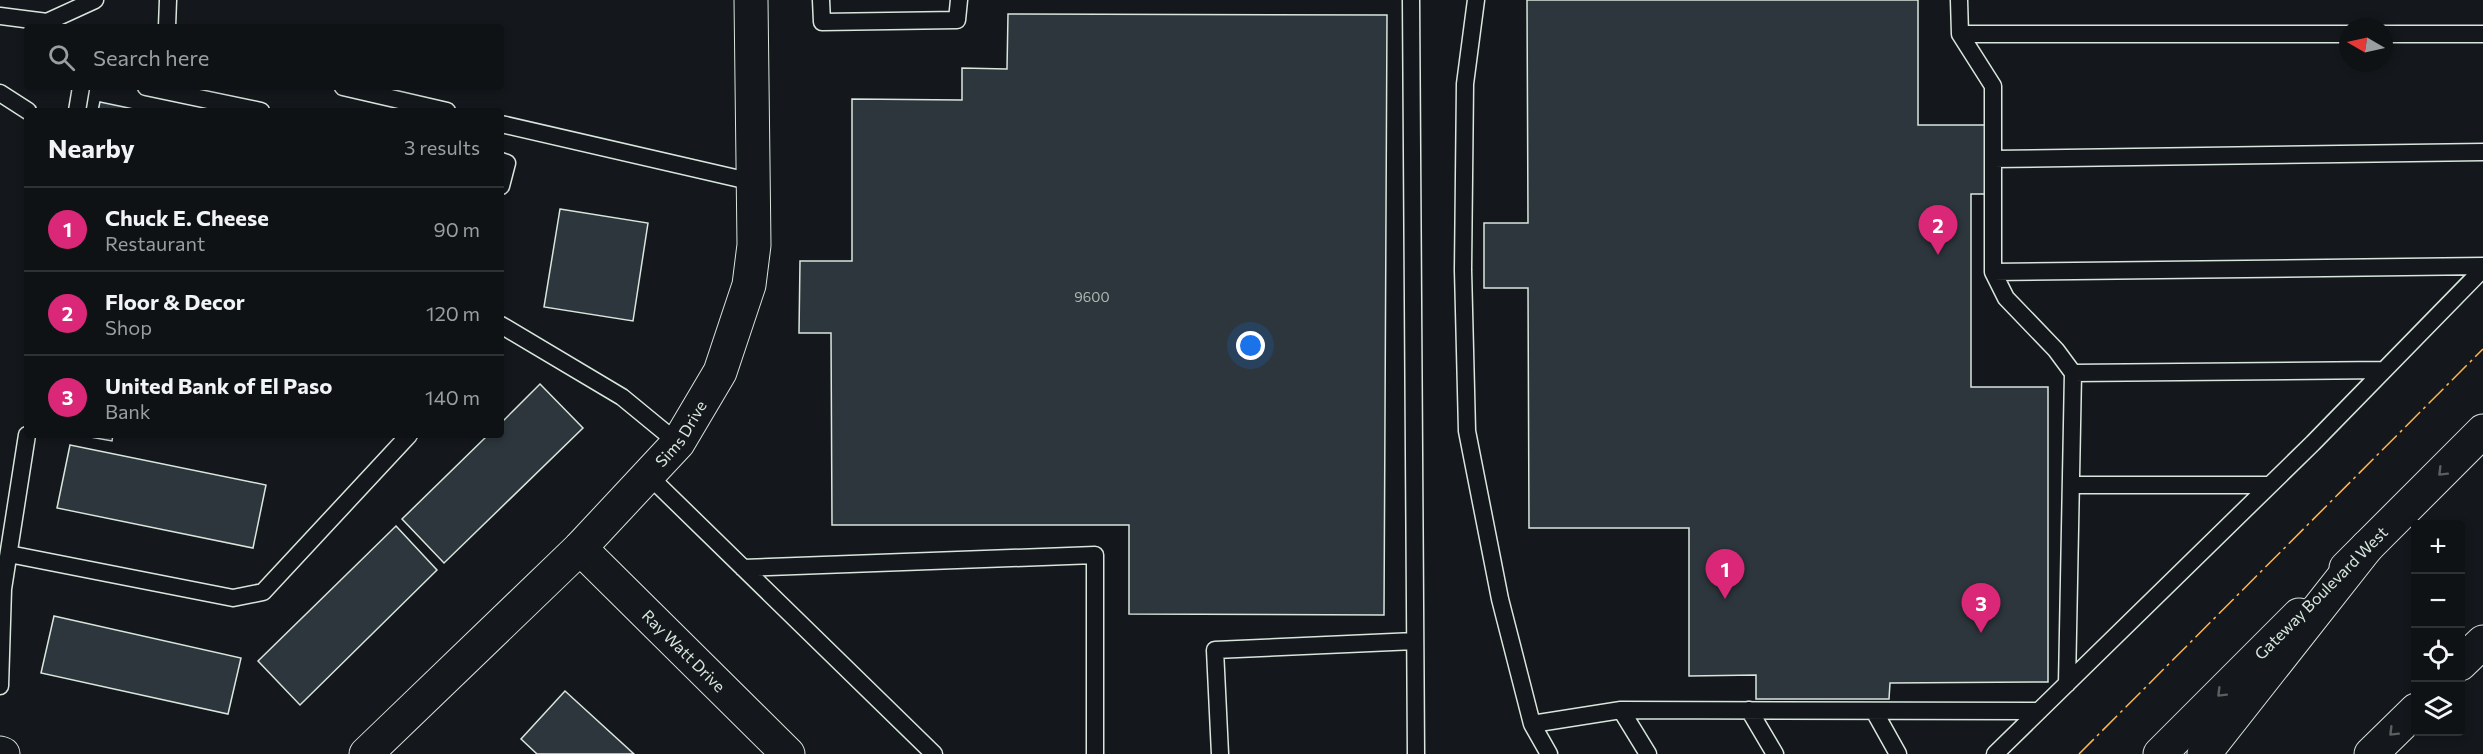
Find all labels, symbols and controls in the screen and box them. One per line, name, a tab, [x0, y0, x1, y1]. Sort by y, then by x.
north arrow	[2339, 18, 2393, 72]
search box	[24, 24, 504, 90]
icon: search	[45, 41, 78, 74]
text: Search here	[93, 44, 209, 71]
text: Nearby	[48, 132, 135, 163]
text: 3 results	[404, 135, 480, 159]
text: Chuck E. Cheese	[105, 204, 269, 231]
pin: 2	[1918, 206, 1958, 255]
text: 1	[63, 217, 72, 241]
text: 90 m	[434, 217, 480, 241]
text: Restaurant	[105, 231, 205, 255]
text: Floor & Decor	[105, 288, 245, 315]
house number: 9600	[1074, 288, 1110, 305]
text: 2	[62, 301, 73, 325]
text: 120 m	[426, 301, 480, 325]
text: Shop	[105, 315, 152, 339]
your location	[1236, 331, 1265, 360]
text: United Bank of El Paso	[105, 372, 332, 399]
text: 3	[62, 385, 73, 409]
text: 140 m	[425, 385, 480, 409]
street label: Sims Drive	[651, 397, 710, 470]
text: Bank	[105, 399, 151, 423]
one-way arrow	[2438, 465, 2449, 476]
map controls	[2411, 520, 2465, 736]
button: +	[2411, 520, 2465, 574]
street label: Gateway Boulevard West	[2250, 522, 2391, 663]
pin: 1	[1706, 550, 1744, 599]
button: −	[2411, 574, 2465, 628]
pin: 3	[1962, 584, 2000, 633]
street label: Ray Watt Drive	[639, 605, 730, 695]
button: locate	[2411, 628, 2465, 682]
button: layers	[2411, 682, 2465, 736]
one-way arrow	[2218, 685, 2229, 696]
one-way arrow	[2390, 724, 2401, 735]

